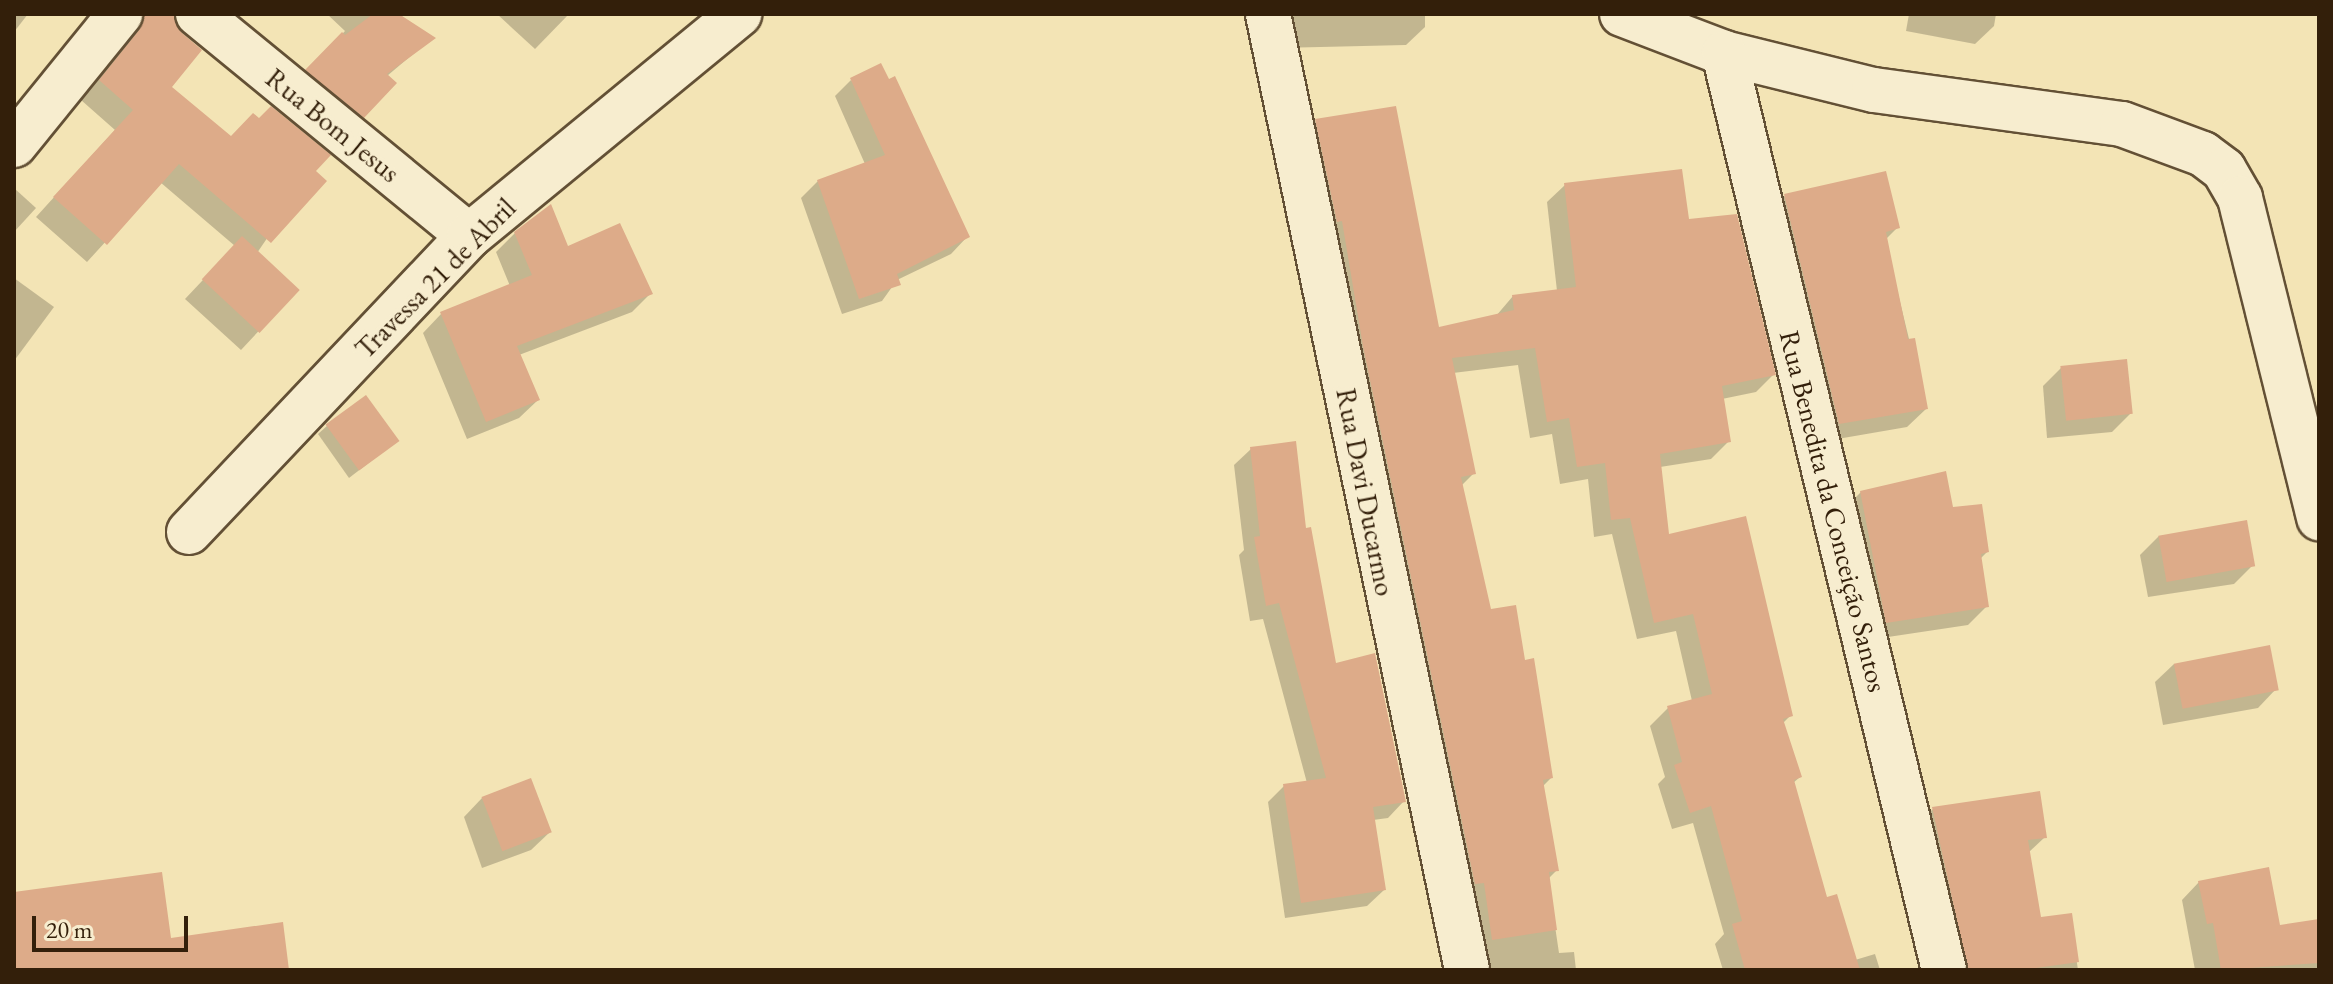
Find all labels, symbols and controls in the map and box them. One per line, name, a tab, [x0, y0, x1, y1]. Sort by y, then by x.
street label: Rua Bom Jesus	[259, 61, 407, 189]
street label: Travessa 21 de Abril	[348, 191, 522, 365]
street label: Rua Benedita da Conceição Santos	[1773, 327, 1895, 695]
street label: Rua Davi Ducarmo	[1329, 385, 1403, 599]
scale bar	[36, 900, 192, 950]
text: 20 m	[46, 914, 93, 945]

